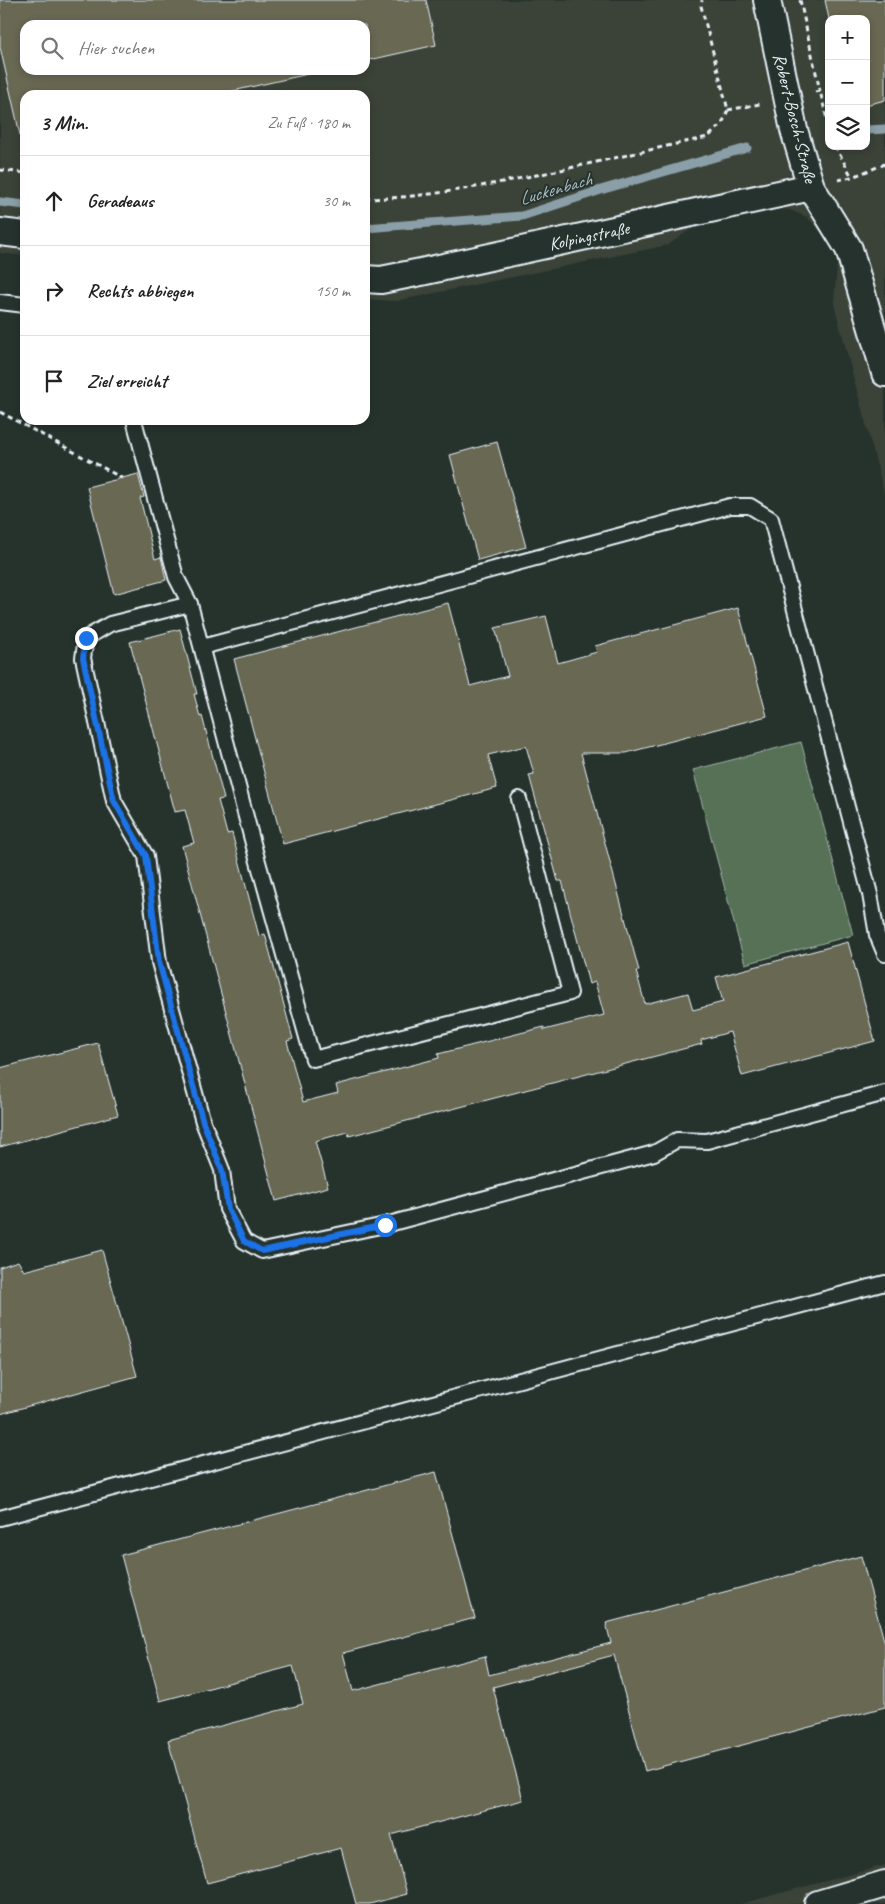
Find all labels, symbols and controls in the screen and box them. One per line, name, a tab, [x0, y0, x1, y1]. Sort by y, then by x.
map controls	[825, 15, 870, 150]
button: +	[825, 15, 870, 60]
search box	[20, 20, 370, 75]
icon: search	[38, 34, 66, 62]
text: Hier suchen	[78, 36, 154, 60]
street label: Robert-Bosch-Straße	[768, 51, 822, 186]
button: −	[825, 60, 870, 105]
button: layers	[825, 105, 870, 150]
text: 3 Min.	[40, 110, 88, 136]
text: Zu Fuß · 180 m	[267, 113, 350, 133]
water label: Luckenbach	[516, 167, 596, 211]
icon: ahead	[40, 187, 68, 215]
text: Geradeaus	[87, 189, 154, 213]
text: 30 m	[323, 191, 350, 211]
street label: Kolpingstraße	[547, 217, 632, 255]
icon: right	[40, 277, 68, 305]
text: Rechts abbiegen	[87, 279, 193, 303]
text: 150 m	[316, 281, 350, 301]
icon: arrive	[40, 367, 68, 395]
text: Ziel erreicht	[87, 369, 167, 393]
route end	[75, 627, 98, 650]
route start	[374, 1214, 397, 1237]

